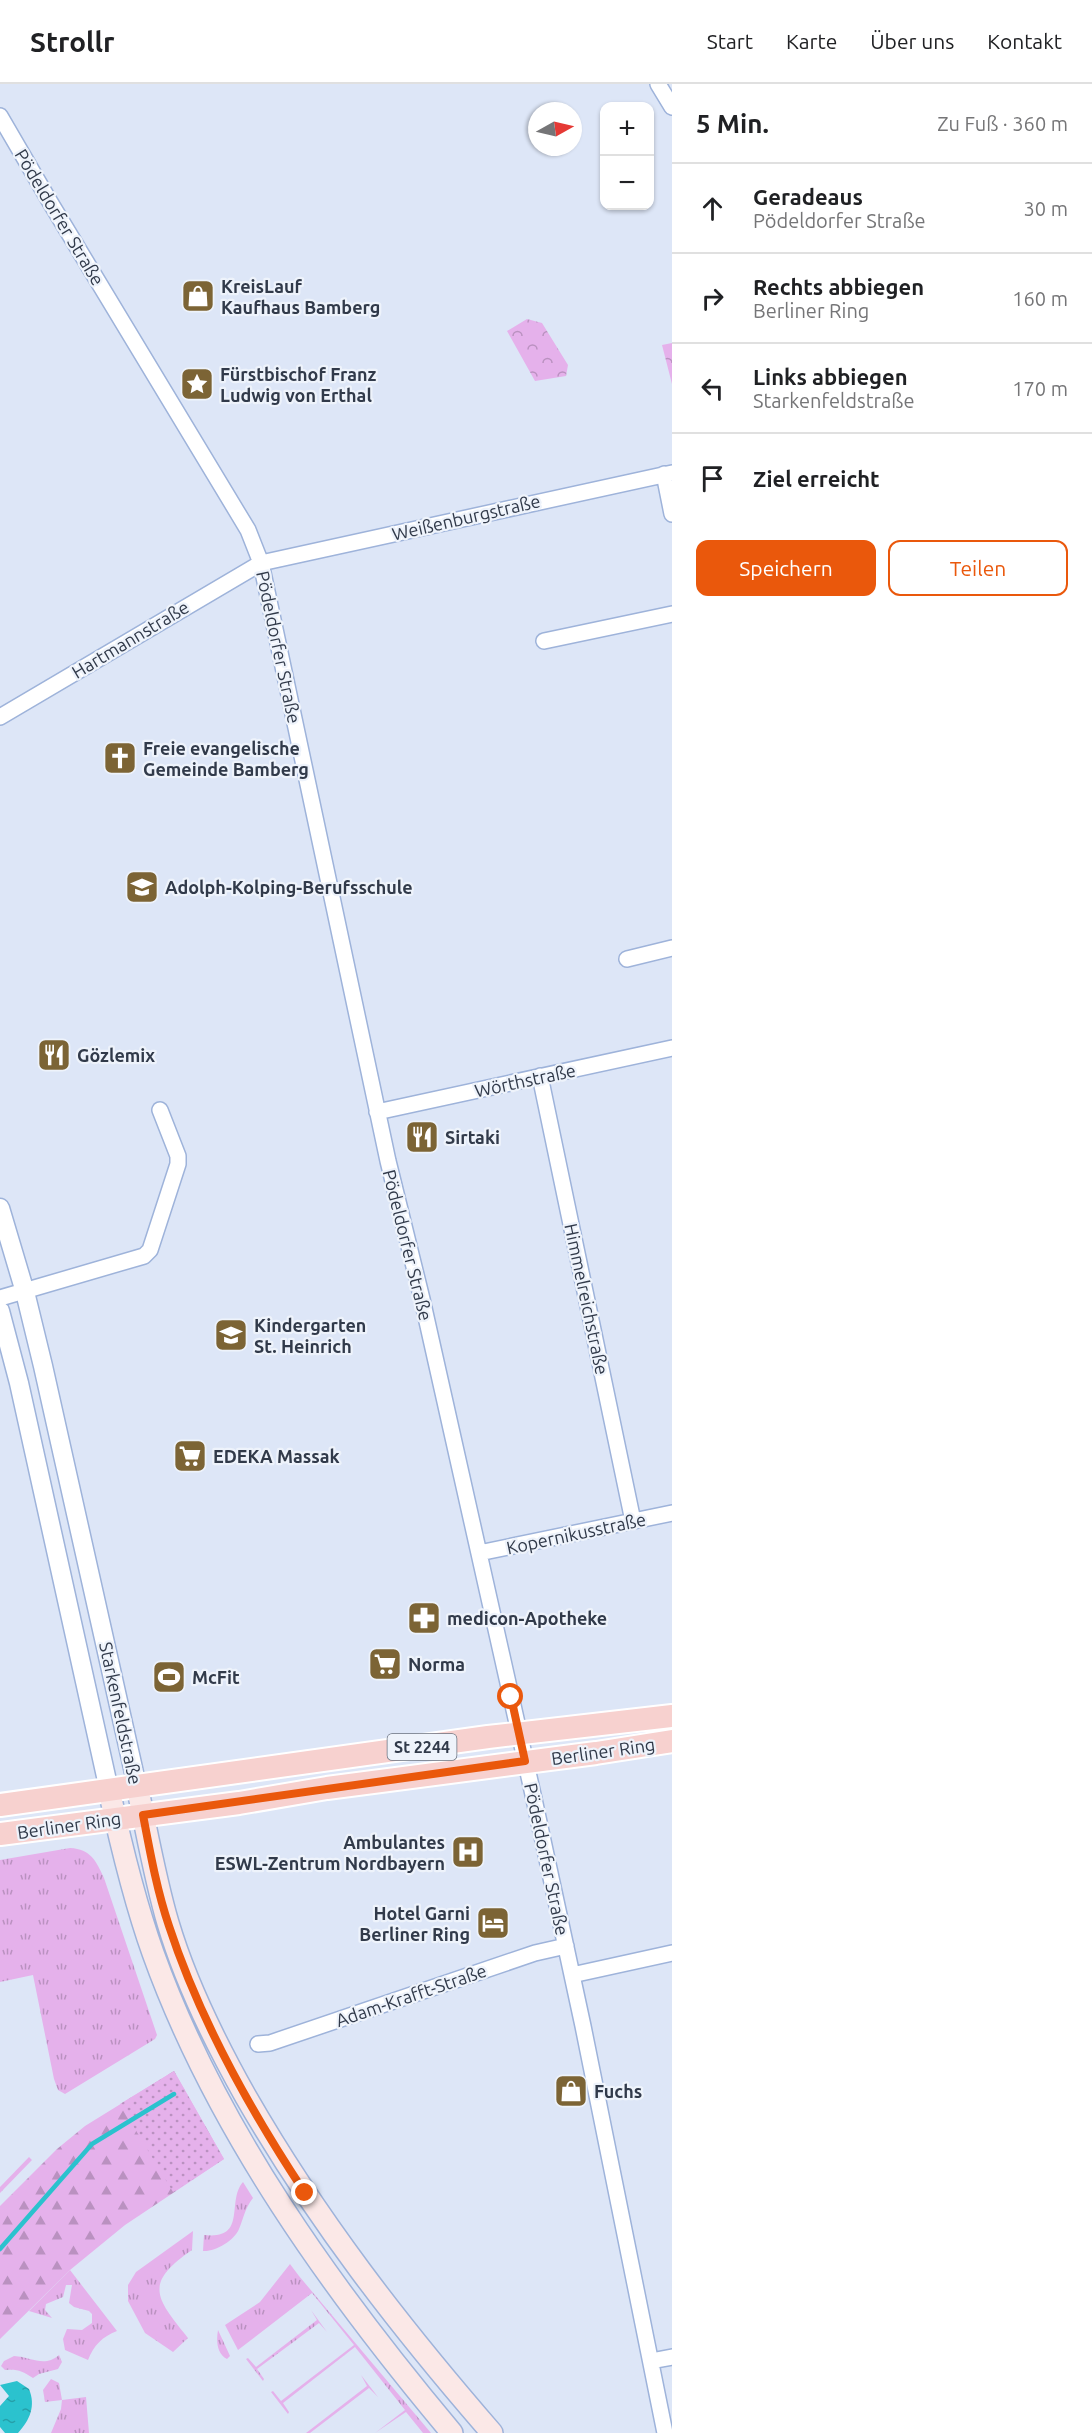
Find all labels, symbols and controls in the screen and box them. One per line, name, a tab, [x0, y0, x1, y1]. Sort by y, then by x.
text: Strollr	[30, 26, 115, 57]
text: Start	[707, 29, 753, 53]
text: Karte	[786, 29, 837, 53]
text: Über uns	[870, 29, 954, 53]
text: Kontakt	[987, 29, 1062, 53]
north arrow	[528, 102, 582, 156]
map controls	[600, 102, 654, 210]
button: +	[600, 102, 654, 156]
text: 5 Min.	[696, 109, 769, 138]
text: Zu Fuß · 360 m	[937, 112, 1068, 135]
street label: Pödeldorfer Straße	[11, 145, 109, 289]
button: −	[600, 156, 654, 210]
text: Geradeaus	[753, 184, 863, 209]
icon: ahead	[696, 192, 729, 225]
text: 30 m	[1024, 197, 1068, 220]
text: Pödeldorfer Straße	[753, 209, 925, 232]
text: Rechts abbiegen	[753, 274, 924, 299]
place label: KreisLauf Kaufhaus Bamberg	[221, 276, 380, 317]
shop icon: KreisLauf Kaufhaus Bamberg	[180, 278, 216, 314]
icon: right	[696, 282, 729, 315]
text: 160 m	[1012, 287, 1068, 310]
text: Berliner Ring	[753, 299, 869, 322]
place label: Fürstbischof Franz Ludwig von Erthal	[220, 364, 376, 405]
text: Links abbiegen	[753, 364, 908, 389]
place icon: Fürstbischof Franz Ludwig von Erthal	[179, 366, 215, 402]
icon: left	[696, 372, 729, 405]
text: 170 m	[1012, 377, 1068, 400]
text: Starkenfeldstraße	[753, 389, 914, 412]
icon: arrive	[696, 462, 729, 495]
text: Ziel erreicht	[753, 466, 880, 491]
street label: Weißenburgstraße	[390, 490, 542, 544]
button: Speichern	[696, 540, 876, 596]
button: Teilen	[888, 540, 1068, 596]
street label: Pödeldorfer Straße	[253, 569, 305, 725]
street label: Hartmannstraße	[68, 596, 192, 682]
place label: Freie evangelische Gemeinde Bamberg	[143, 738, 309, 779]
church icon: Freie evangelische Gemeinde Bamberg	[102, 740, 138, 776]
school or university icon: Adolph-Kolping-Berufsschule	[124, 869, 160, 905]
place label: Adolph-Kolping-Berufsschule	[165, 877, 413, 897]
restaurant icon: Gözlemix	[36, 1037, 72, 1073]
place label: Gözlemix	[77, 1045, 155, 1065]
street label: Wörthstraße	[473, 1060, 577, 1100]
restaurant icon: Sirtaki	[404, 1119, 440, 1155]
place label: Sirtaki	[445, 1127, 500, 1147]
street label: Pödeldorfer Straße	[380, 1167, 436, 1323]
street label: Himmelreichstraße	[561, 1222, 613, 1376]
place label: Kindergarten St. Heinrich	[254, 1315, 366, 1356]
school or university icon: Kindergarten St. Heinrich	[213, 1317, 249, 1353]
supermarket icon: EDEKA Massak	[172, 1438, 208, 1474]
place label: EDEKA Massak	[213, 1446, 340, 1466]
street label: Kopernikusstraße	[504, 1508, 648, 1558]
pharmacy icon: medicon-Apotheke	[406, 1600, 442, 1636]
place label: medicon-Apotheke	[447, 1608, 607, 1628]
street label: Starkenfeldstraße	[96, 1640, 146, 1786]
supermarket icon: Norma	[367, 1646, 403, 1682]
place label: Norma	[408, 1654, 465, 1674]
sports icon: McFit	[151, 1659, 187, 1695]
place label: McFit	[192, 1667, 240, 1687]
route start	[497, 1683, 523, 1709]
road number: St 2244	[388, 1734, 456, 1760]
street label: Berliner Ring	[550, 1734, 656, 1768]
street label: Pödeldorfer Straße	[521, 1781, 573, 1937]
street label: Berliner Ring	[16, 1808, 122, 1842]
place label: Ambulantes ESWL-Zentrum Nordbayern	[215, 1832, 445, 1873]
hospital icon: Ambulantes ESWL-Zentrum Nordbayern	[450, 1834, 486, 1870]
place label: Hotel Garni Berliner Ring	[359, 1903, 470, 1944]
hotel icon: Hotel Garni Berliner Ring	[475, 1905, 511, 1941]
street label: Adam-Krafft-Straße	[333, 1960, 489, 2030]
shop icon: Fuchs	[553, 2073, 589, 2109]
place label: Fuchs	[594, 2081, 642, 2101]
route end	[291, 2179, 317, 2205]

